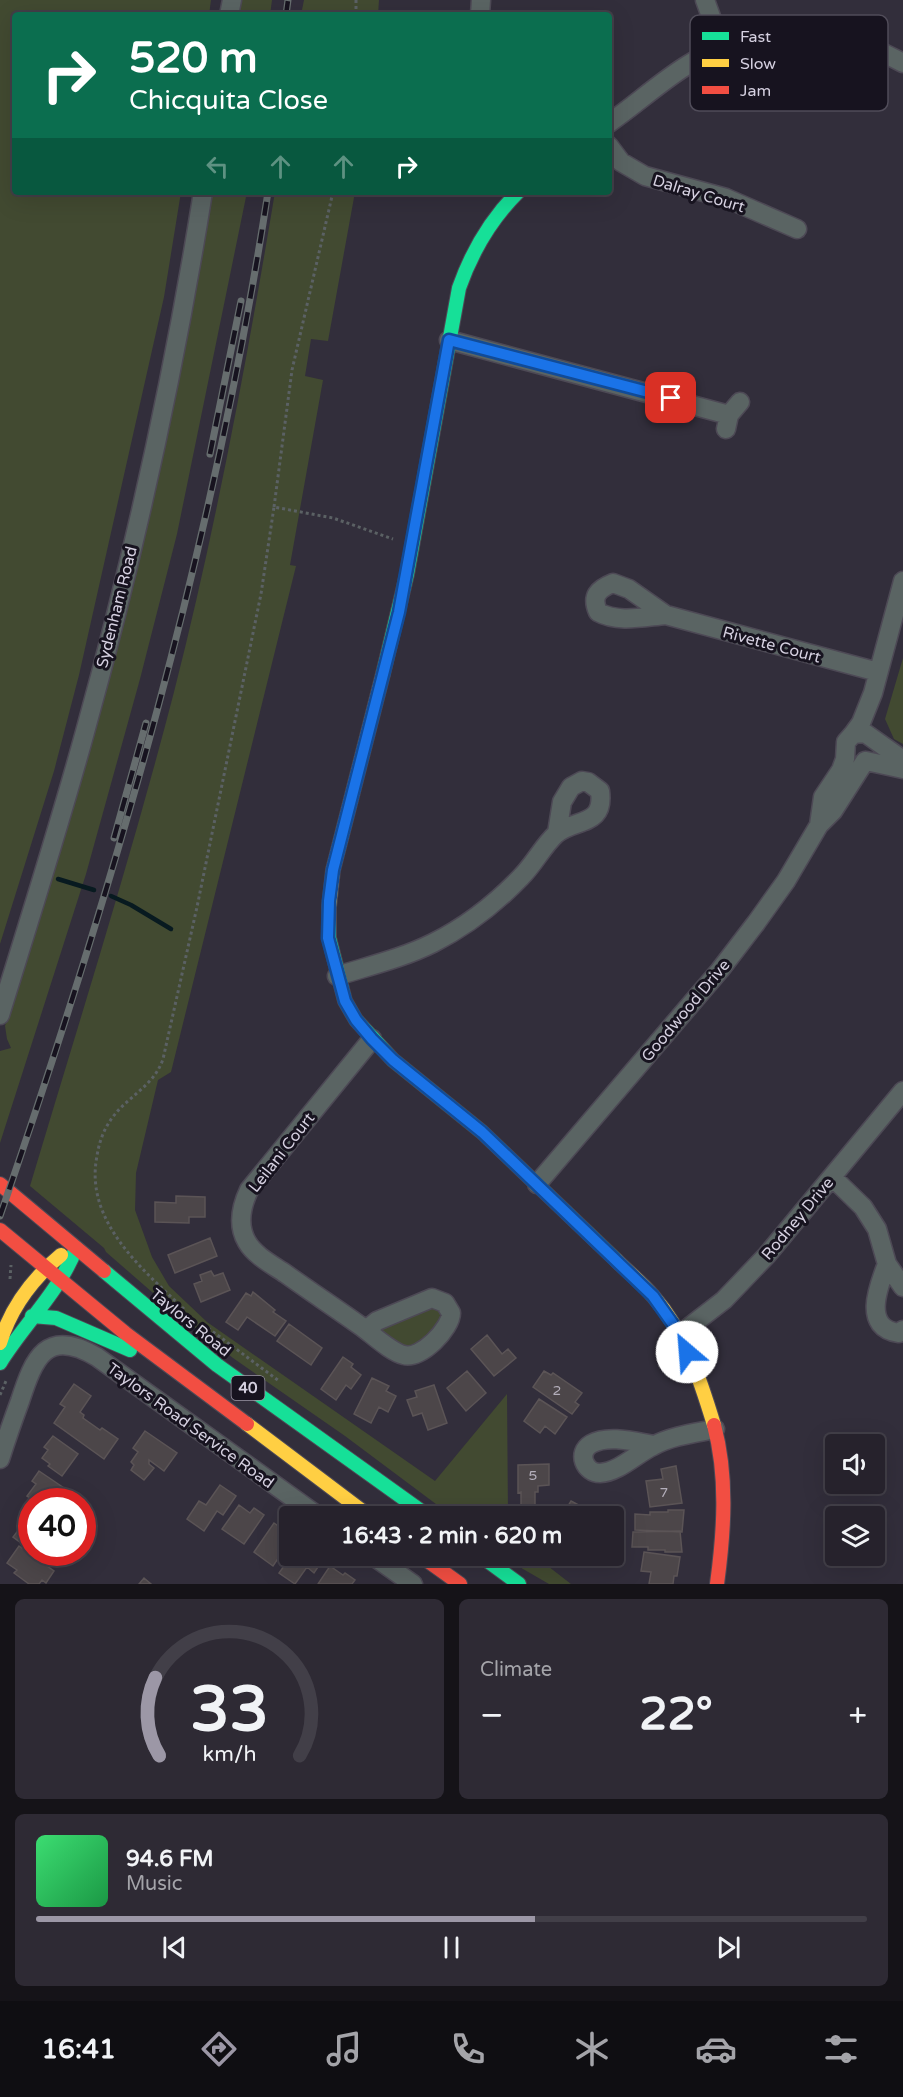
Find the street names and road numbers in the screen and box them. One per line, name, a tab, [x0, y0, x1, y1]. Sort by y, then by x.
street label: Dalray Court	[650, 170, 747, 217]
street label: Sydenham Road	[92, 544, 142, 670]
street label: Rivette Court	[721, 622, 823, 668]
street label: Goodwood Drive	[637, 955, 734, 1066]
street label: Leilani Court	[244, 1109, 319, 1196]
street label: Rodney Drive	[757, 1173, 838, 1264]
street label: Taylors Road	[146, 1284, 235, 1361]
street label: Taylors Road Service Road	[103, 1359, 278, 1493]
road number: 40	[232, 1376, 264, 1400]

